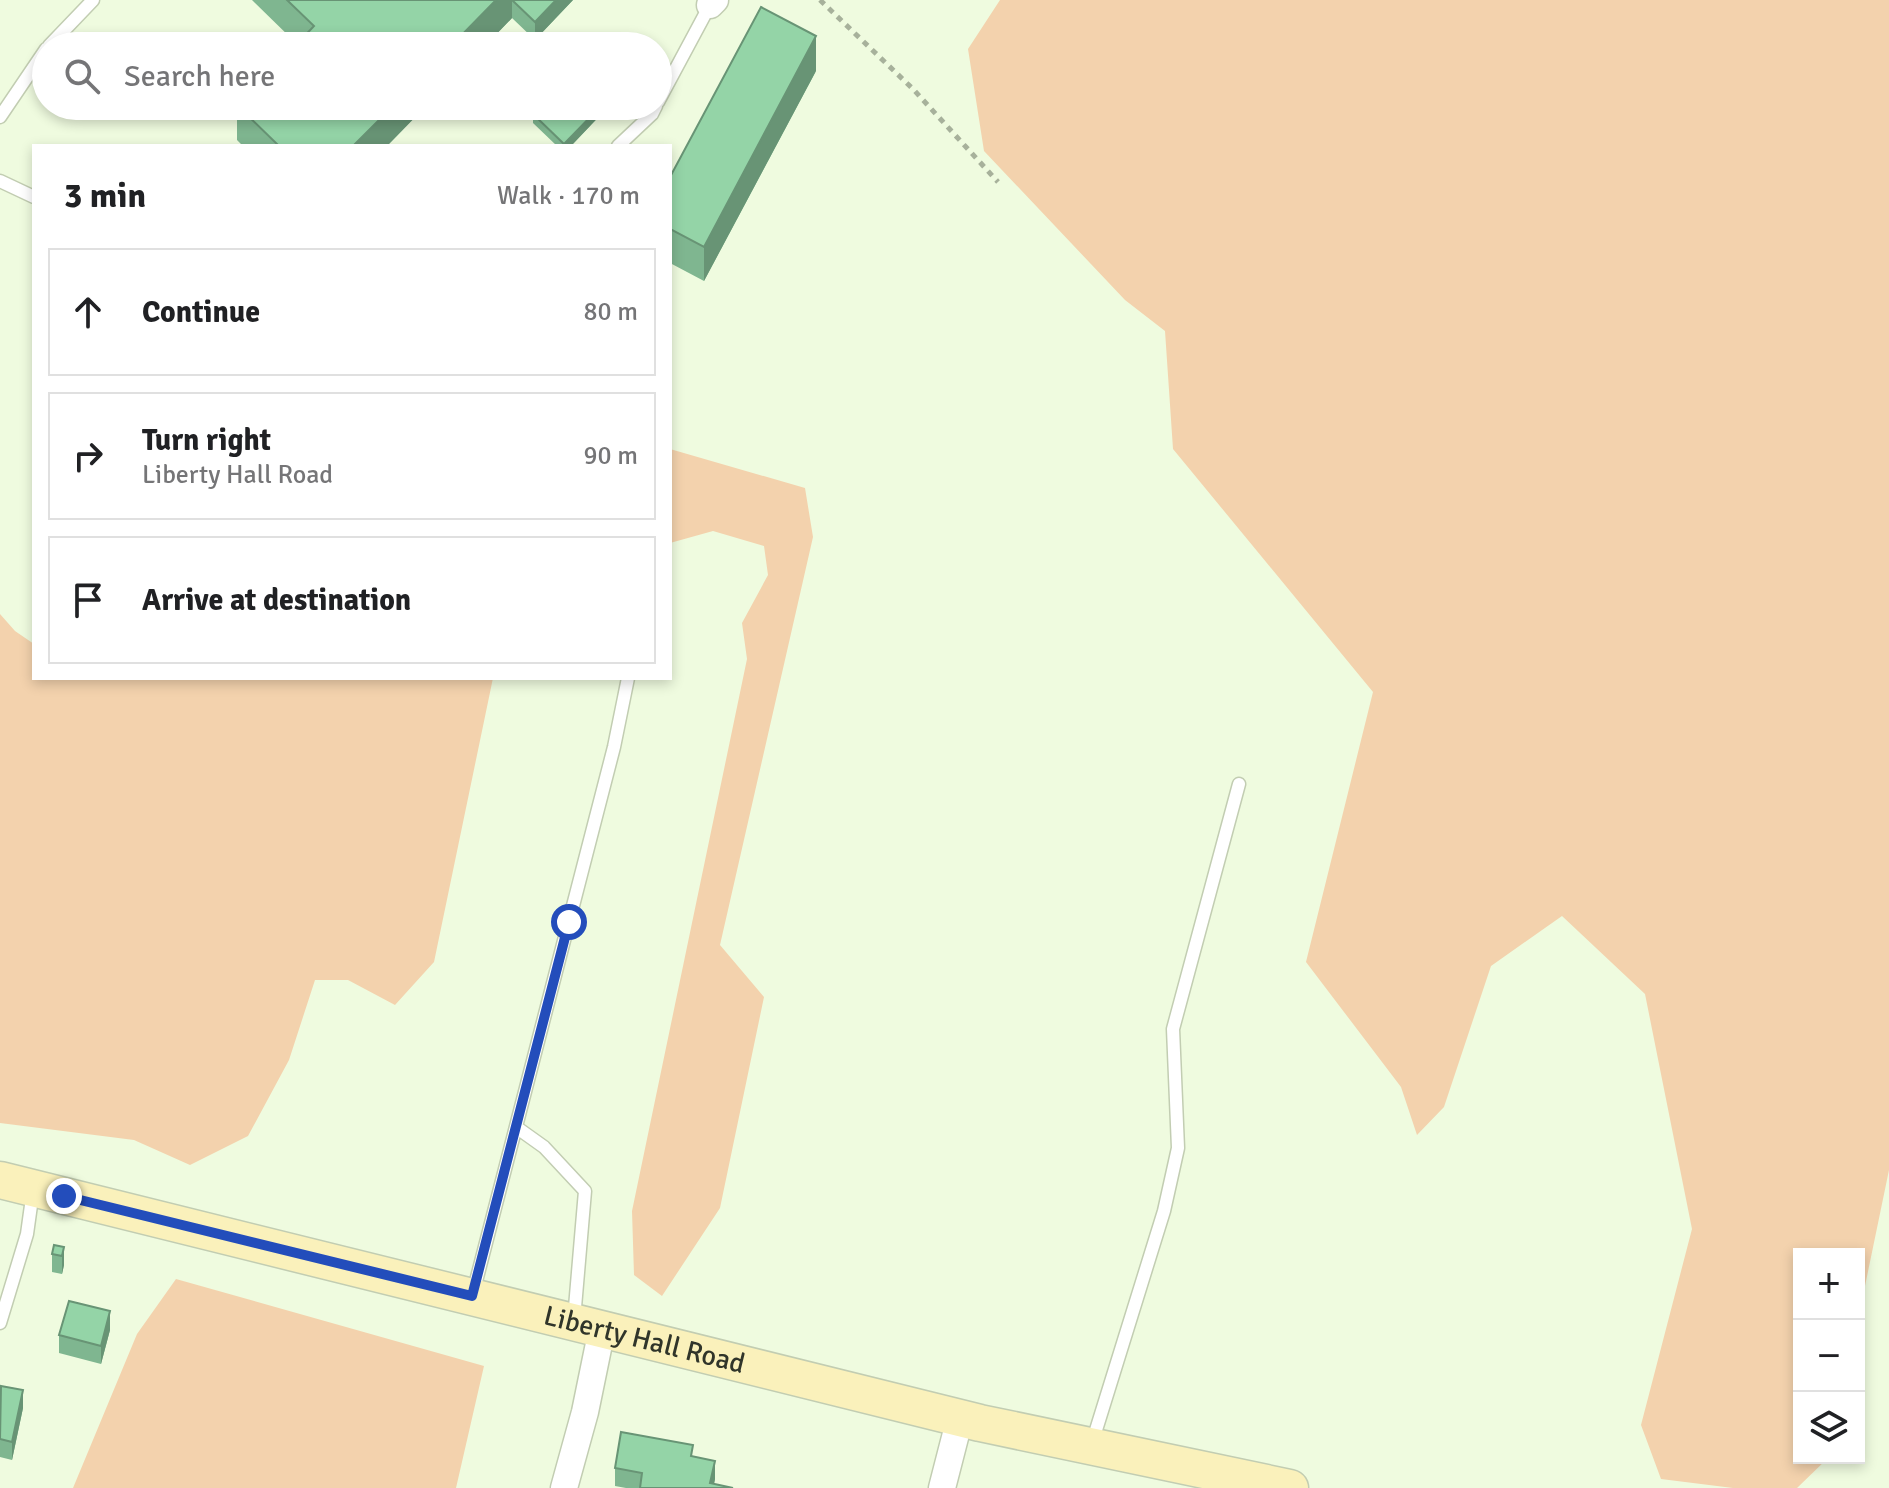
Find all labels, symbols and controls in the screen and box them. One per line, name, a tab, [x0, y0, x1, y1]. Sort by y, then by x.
search box	[32, 32, 672, 120]
icon: search	[60, 54, 104, 98]
text: Search here	[124, 58, 275, 95]
text: 3 min	[64, 175, 146, 217]
text: Walk · 170 m	[497, 180, 640, 212]
icon: ahead	[66, 290, 110, 334]
text: Continue	[142, 294, 260, 331]
text: 80 m	[583, 296, 638, 328]
text: Turn right	[142, 422, 271, 459]
icon: right	[66, 434, 110, 478]
text: 90 m	[583, 440, 638, 472]
text: Liberty Hall Road	[142, 459, 333, 491]
icon: arrive	[66, 578, 110, 622]
text: Arrive at destination	[142, 582, 411, 619]
route start	[551, 904, 587, 940]
route end	[46, 1178, 82, 1214]
map controls	[1793, 1248, 1865, 1464]
button: +	[1793, 1248, 1865, 1320]
street label: Liberty Hall Road	[540, 1299, 749, 1381]
button: −	[1793, 1320, 1865, 1392]
button: layers	[1793, 1392, 1865, 1464]

